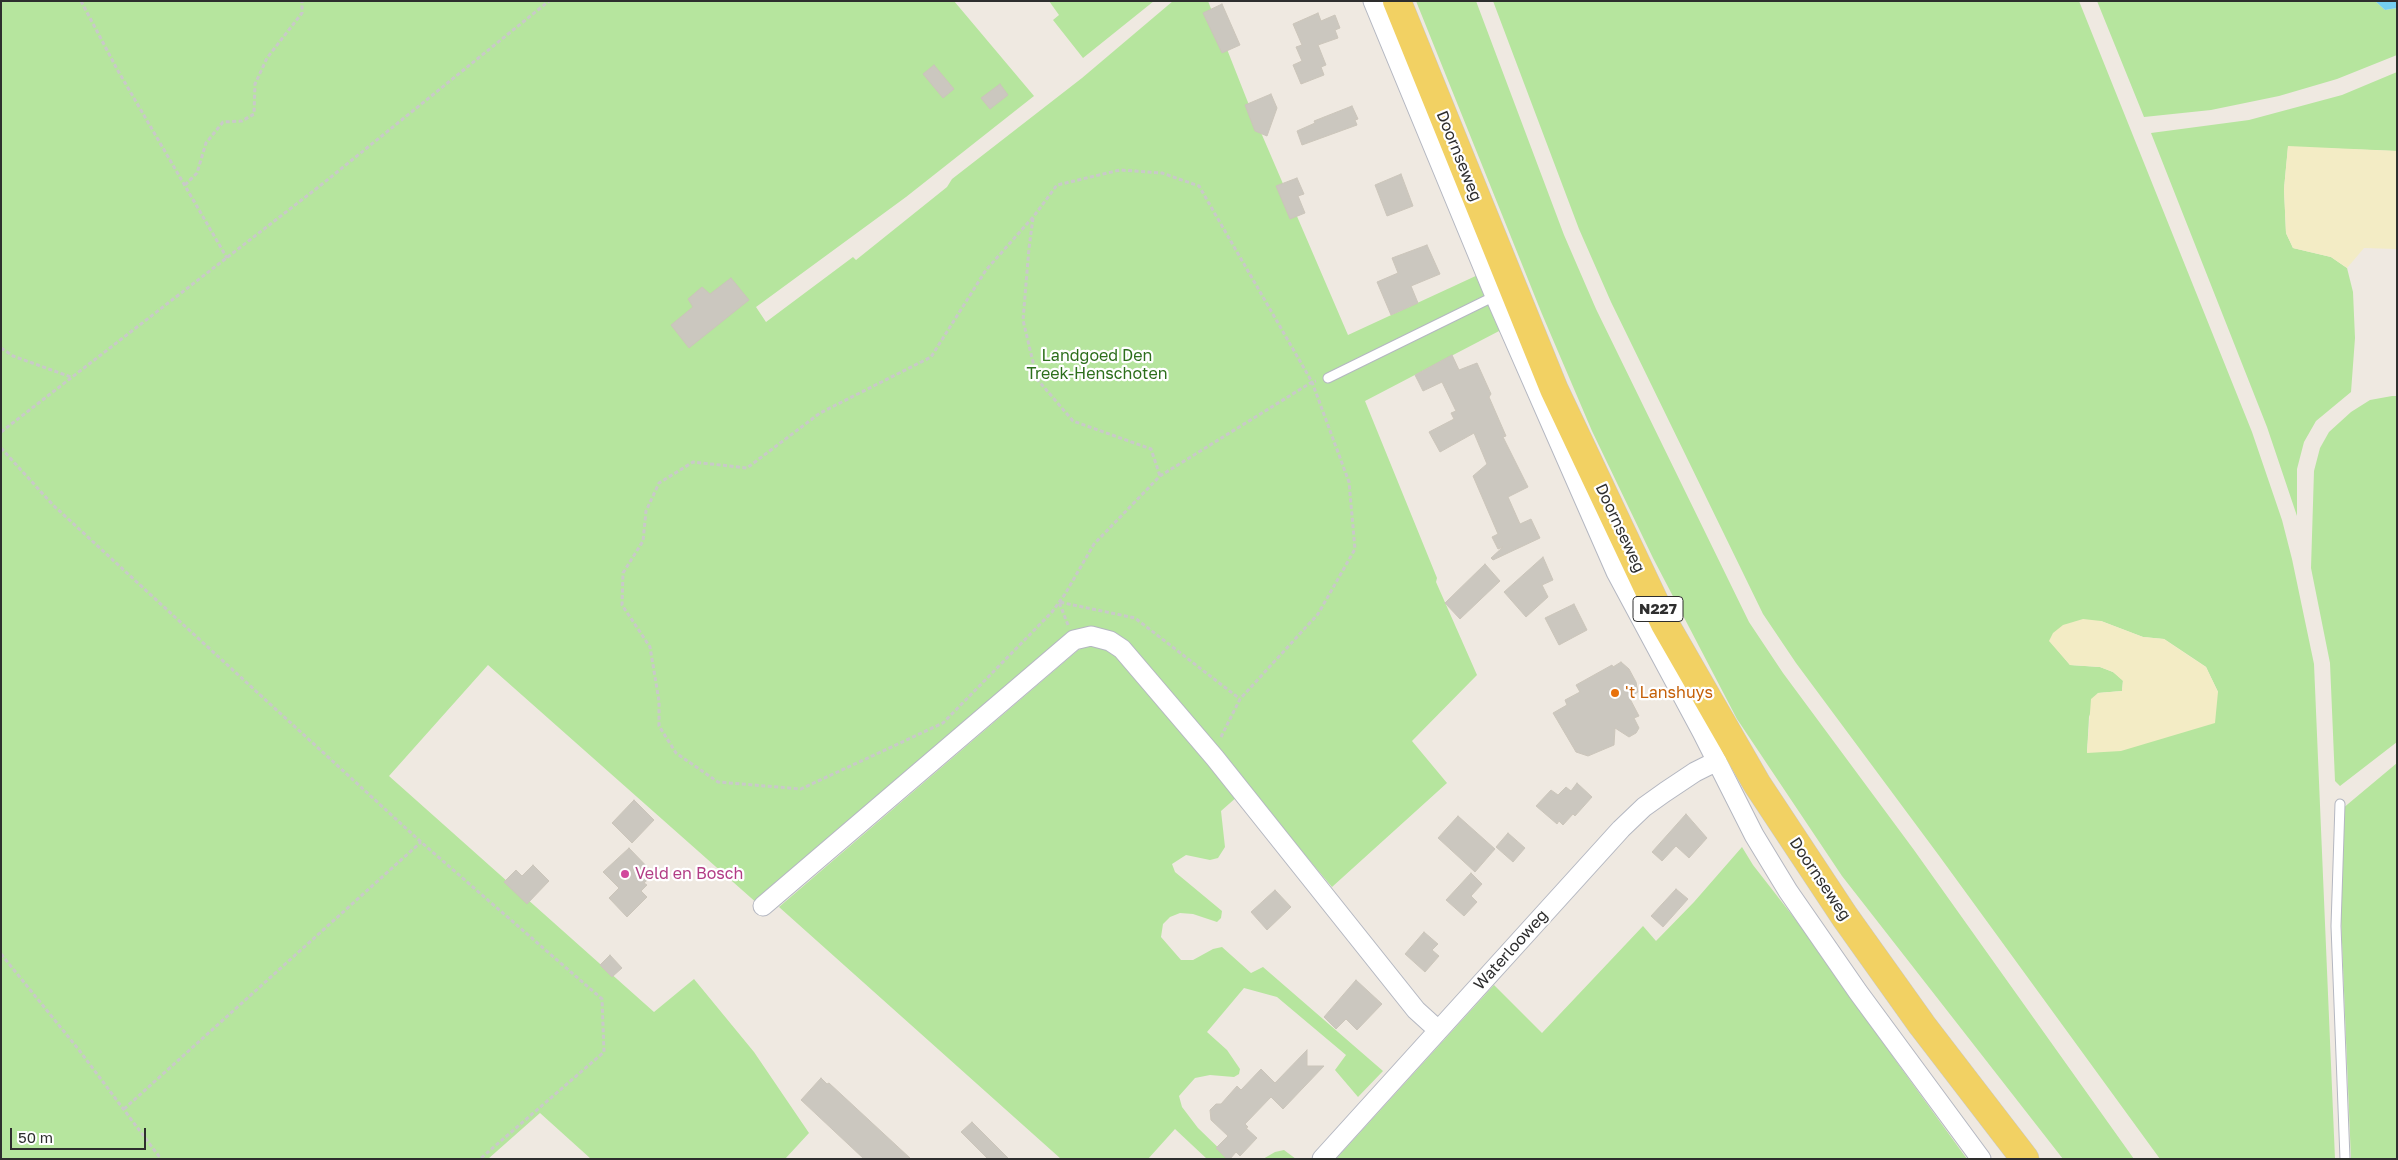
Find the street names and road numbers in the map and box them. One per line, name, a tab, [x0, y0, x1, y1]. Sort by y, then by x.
street label: Doornseweg	[1432, 108, 1486, 204]
street label: Doornseweg	[1591, 480, 1649, 576]
road number: N227	[1633, 596, 1683, 622]
street label: Doornseweg	[1785, 834, 1855, 924]
street label: Waterlooweg	[1470, 906, 1552, 994]

